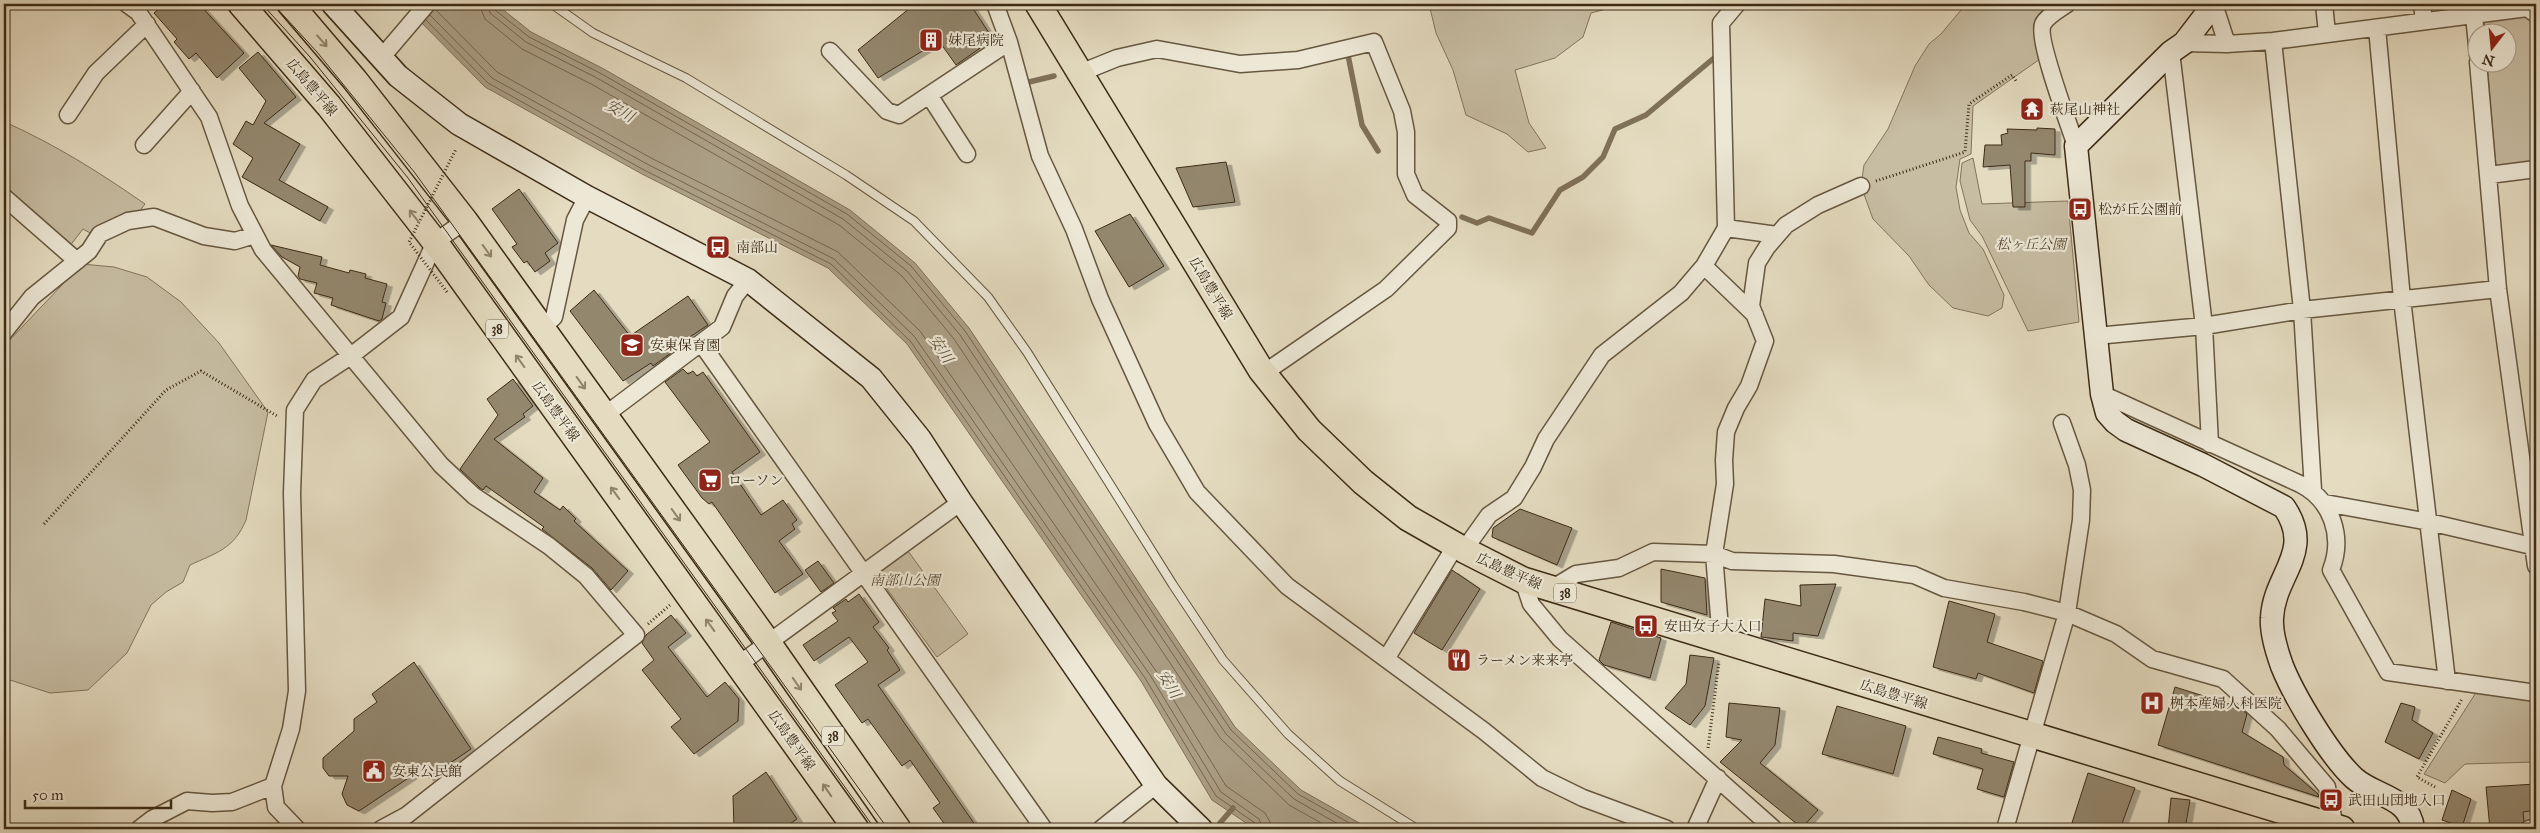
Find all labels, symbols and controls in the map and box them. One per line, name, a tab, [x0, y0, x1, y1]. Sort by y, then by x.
north arrow	[2468, 22, 2518, 72]
building icon: 妹尾病院	[918, 27, 944, 53]
place label: 妹尾病院	[948, 32, 1004, 49]
one-way arrow	[316, 34, 327, 47]
text: N	[2480, 50, 2497, 70]
street label: 広島豊平線	[283, 55, 341, 120]
water label: 安川	[603, 96, 639, 127]
temple icon: 萩尾山神社	[2019, 96, 2045, 122]
place label: 萩尾山神社	[2050, 101, 2120, 118]
bus stop icon: 松が丘公園前	[2067, 196, 2093, 222]
place label: 松が丘公園前	[2098, 201, 2182, 218]
one-way arrow	[409, 209, 420, 222]
bus stop icon: 南部山	[705, 234, 731, 260]
park label: 松ヶ丘公園	[1996, 236, 2068, 253]
place label: 南部山	[736, 239, 778, 256]
one-way arrow	[482, 244, 492, 258]
street label: 広島豊平線	[1185, 254, 1236, 323]
road number: 38	[486, 320, 508, 338]
school or university icon: 安東保育園	[619, 332, 645, 358]
water label: 安川	[925, 332, 958, 368]
place label: 安東保育園	[650, 337, 720, 354]
one-way arrow	[515, 354, 525, 368]
one-way arrow	[576, 376, 587, 389]
street label: 広島豊平線	[528, 378, 583, 445]
supermarket icon: ローソン	[697, 467, 723, 493]
place label: ローソン	[728, 472, 783, 489]
one-way arrow	[610, 486, 620, 500]
one-way arrow	[671, 508, 681, 522]
street label: 広島豊平線	[1473, 549, 1544, 593]
park label: 南部山公園	[870, 572, 942, 589]
road number: 38	[1554, 584, 1576, 602]
bus stop icon: 安田女子大入口	[1633, 613, 1659, 639]
one-way arrow	[705, 618, 715, 632]
place label: 安田女子大入口	[1664, 618, 1762, 635]
restaurant icon: ラーメン来来亭	[1446, 647, 1472, 673]
place label: ラーメン来来亭	[1476, 652, 1573, 669]
water label: 安川	[1153, 667, 1186, 703]
street label: 広島豊平線	[1858, 676, 1930, 713]
one-way arrow	[792, 677, 802, 691]
hospital icon: 桝本産婦人科医院	[2139, 690, 2165, 716]
place label: 桝本産婦人科医院	[2170, 695, 2282, 712]
street label: 広島豊平線	[765, 707, 819, 774]
road number: 38	[822, 726, 844, 746]
public building icon: 安東公民館	[361, 758, 387, 784]
place label: 安東公民館	[392, 763, 462, 780]
scale bar	[25, 778, 171, 810]
one-way arrow	[822, 783, 832, 797]
text: 50 m	[32, 786, 64, 804]
bus stop icon: 武田山団地入口	[2318, 787, 2344, 813]
place label: 武田山団地入口	[2348, 792, 2446, 809]

